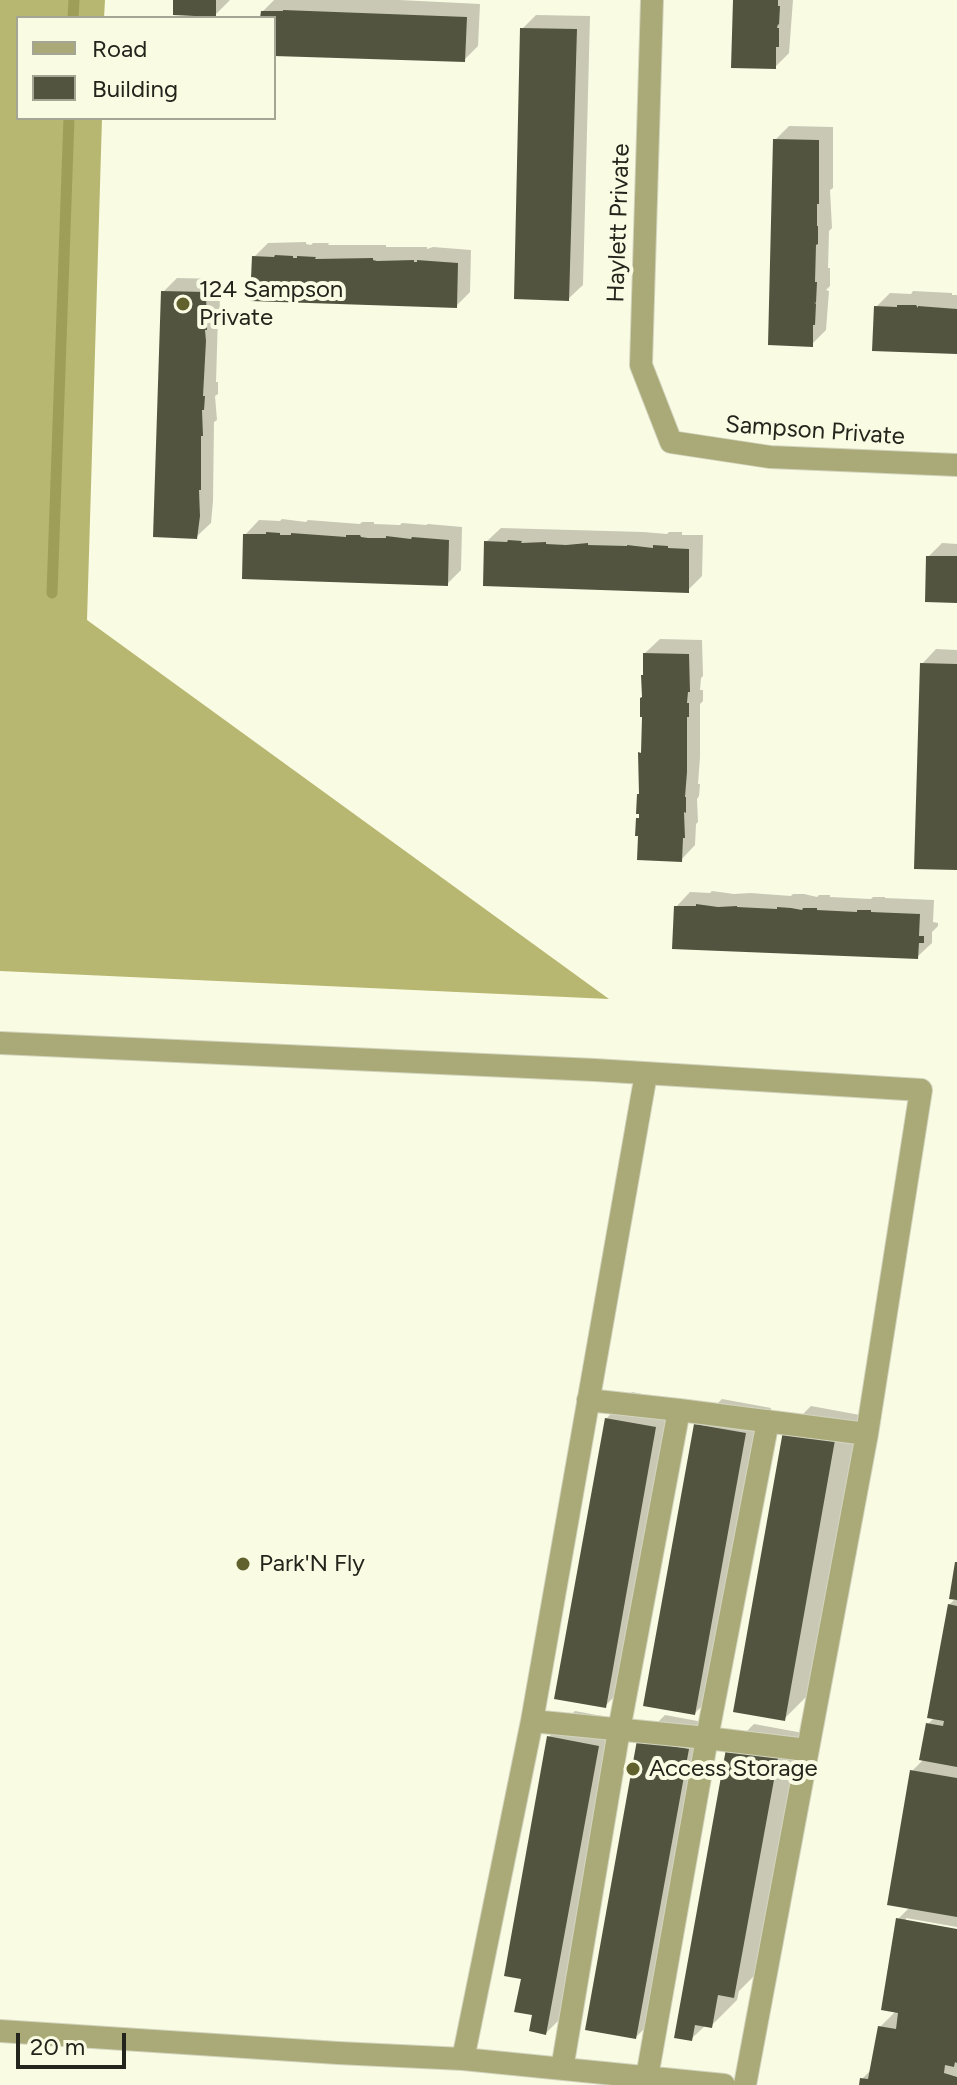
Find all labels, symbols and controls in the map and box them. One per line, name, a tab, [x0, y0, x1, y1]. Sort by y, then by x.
legend	[16, 16, 276, 120]
text: Road	[92, 34, 147, 63]
text: Building	[92, 74, 178, 103]
street label: Haylett Private	[602, 143, 636, 303]
place label: 124 Sampson Private	[199, 276, 343, 332]
marker: 124 Sampson Private	[174, 295, 192, 313]
street label: Sampson Private	[724, 410, 906, 452]
place label: Park'N Fly	[259, 1550, 365, 1578]
marker: Park'N Fly	[234, 1555, 252, 1573]
place label: Access Storage	[649, 1755, 818, 1783]
marker: Access Storage	[624, 1760, 642, 1778]
scale bar	[20, 2017, 130, 2067]
text: 20 m	[30, 2032, 85, 2061]

